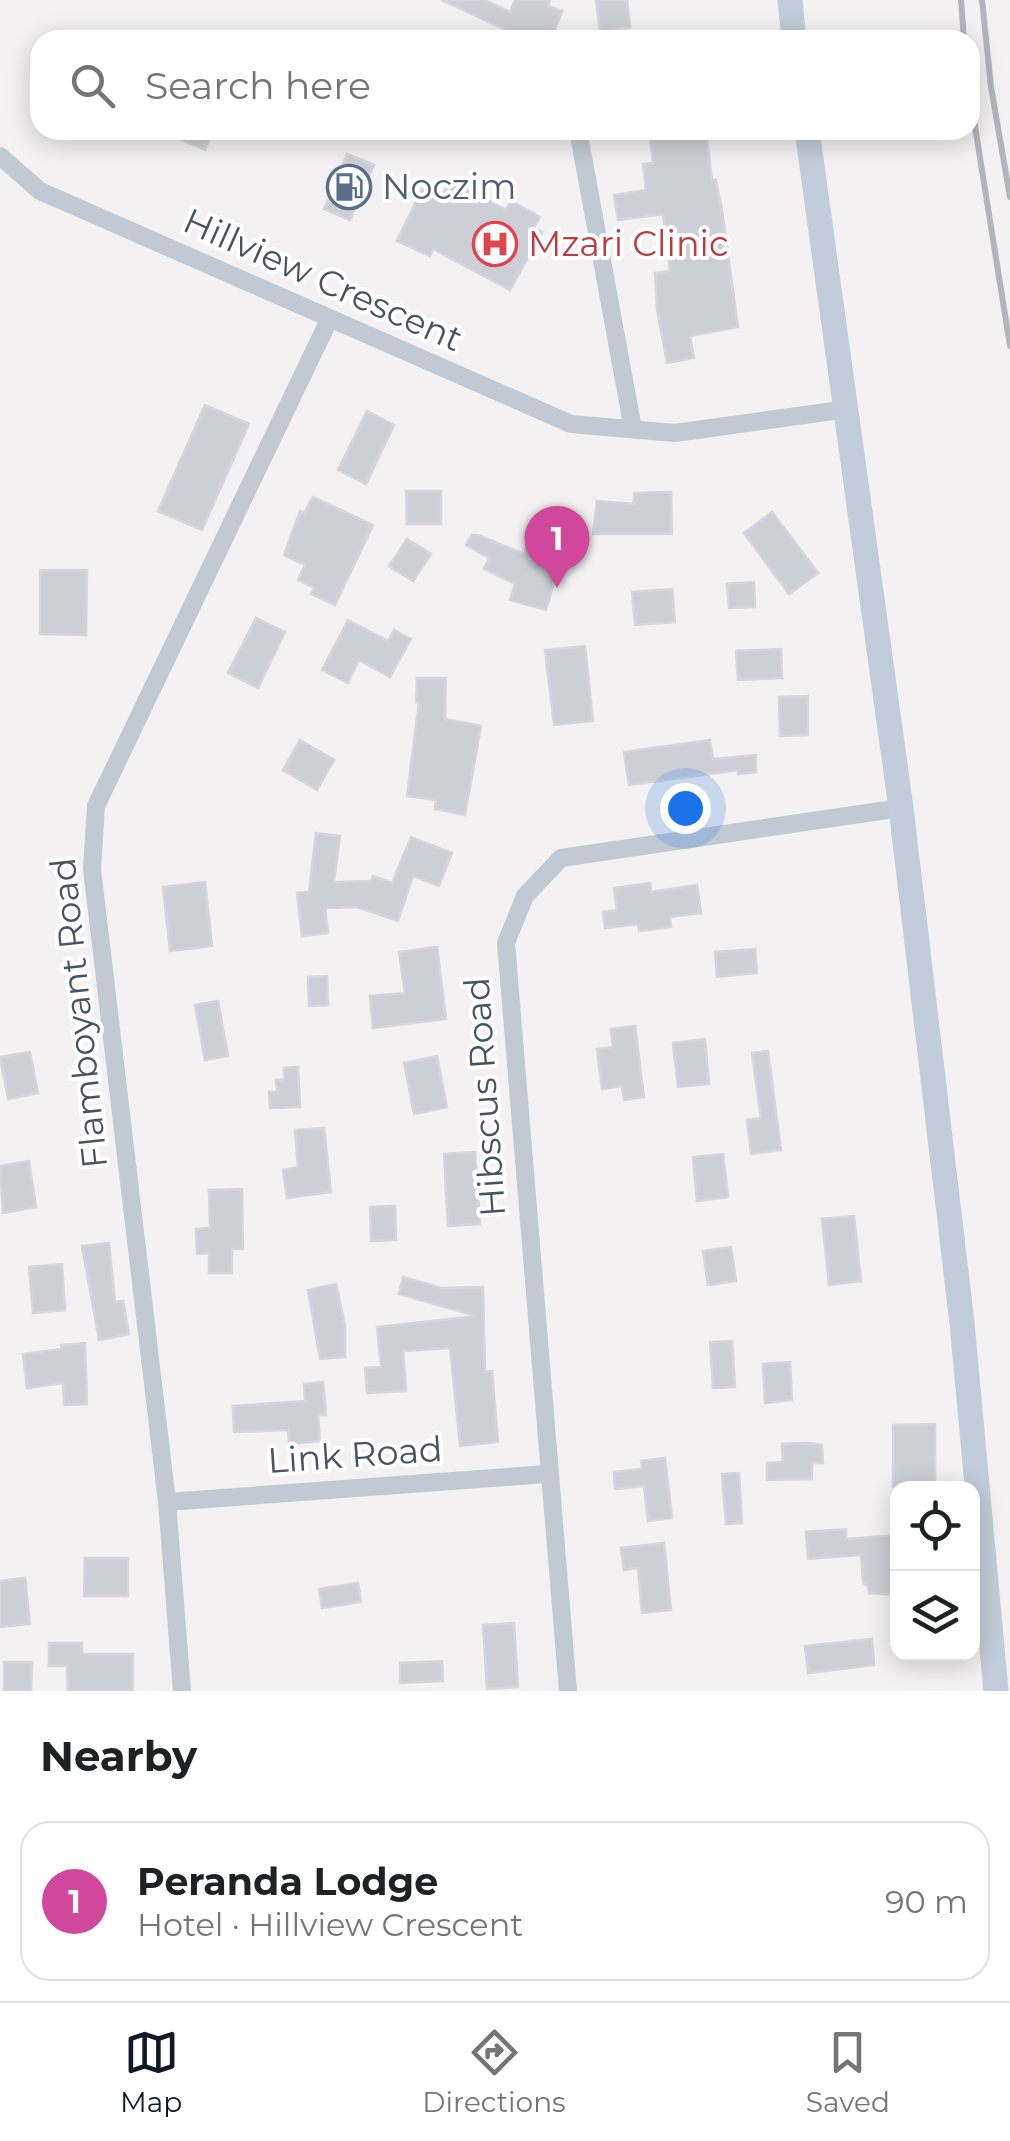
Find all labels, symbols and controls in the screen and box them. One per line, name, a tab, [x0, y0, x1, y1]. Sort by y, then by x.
search box	[30, 30, 980, 140]
icon: search	[65, 58, 120, 113]
text: Search here	[145, 62, 371, 109]
fuel station icon: Noczim	[326, 164, 372, 210]
place label: Noczim	[382, 165, 516, 208]
street label: Hillview Crescent	[177, 199, 469, 360]
hospital icon: Mzari Clinic	[472, 221, 518, 267]
place label: Mzari Clinic	[528, 222, 729, 265]
pin: 1	[524, 506, 590, 588]
your location	[660, 783, 711, 834]
street label: Flamboyant Road	[41, 856, 116, 1170]
street label: Hibscus Road	[455, 976, 514, 1218]
street label: Link Road	[266, 1427, 444, 1482]
map controls	[890, 1481, 980, 1661]
button: locate	[890, 1481, 980, 1571]
button: layers	[890, 1571, 980, 1661]
text: Nearby	[40, 1730, 197, 1782]
text: Peranda Lodge	[137, 1858, 438, 1905]
text: 1	[68, 1882, 81, 1921]
text: 90 m	[885, 1882, 968, 1921]
text: Hotel · Hillview Crescent	[137, 1905, 523, 1944]
tab: Map	[120, 2025, 182, 2119]
tab: Directions	[422, 2025, 566, 2119]
tab: Saved	[806, 2025, 890, 2119]

